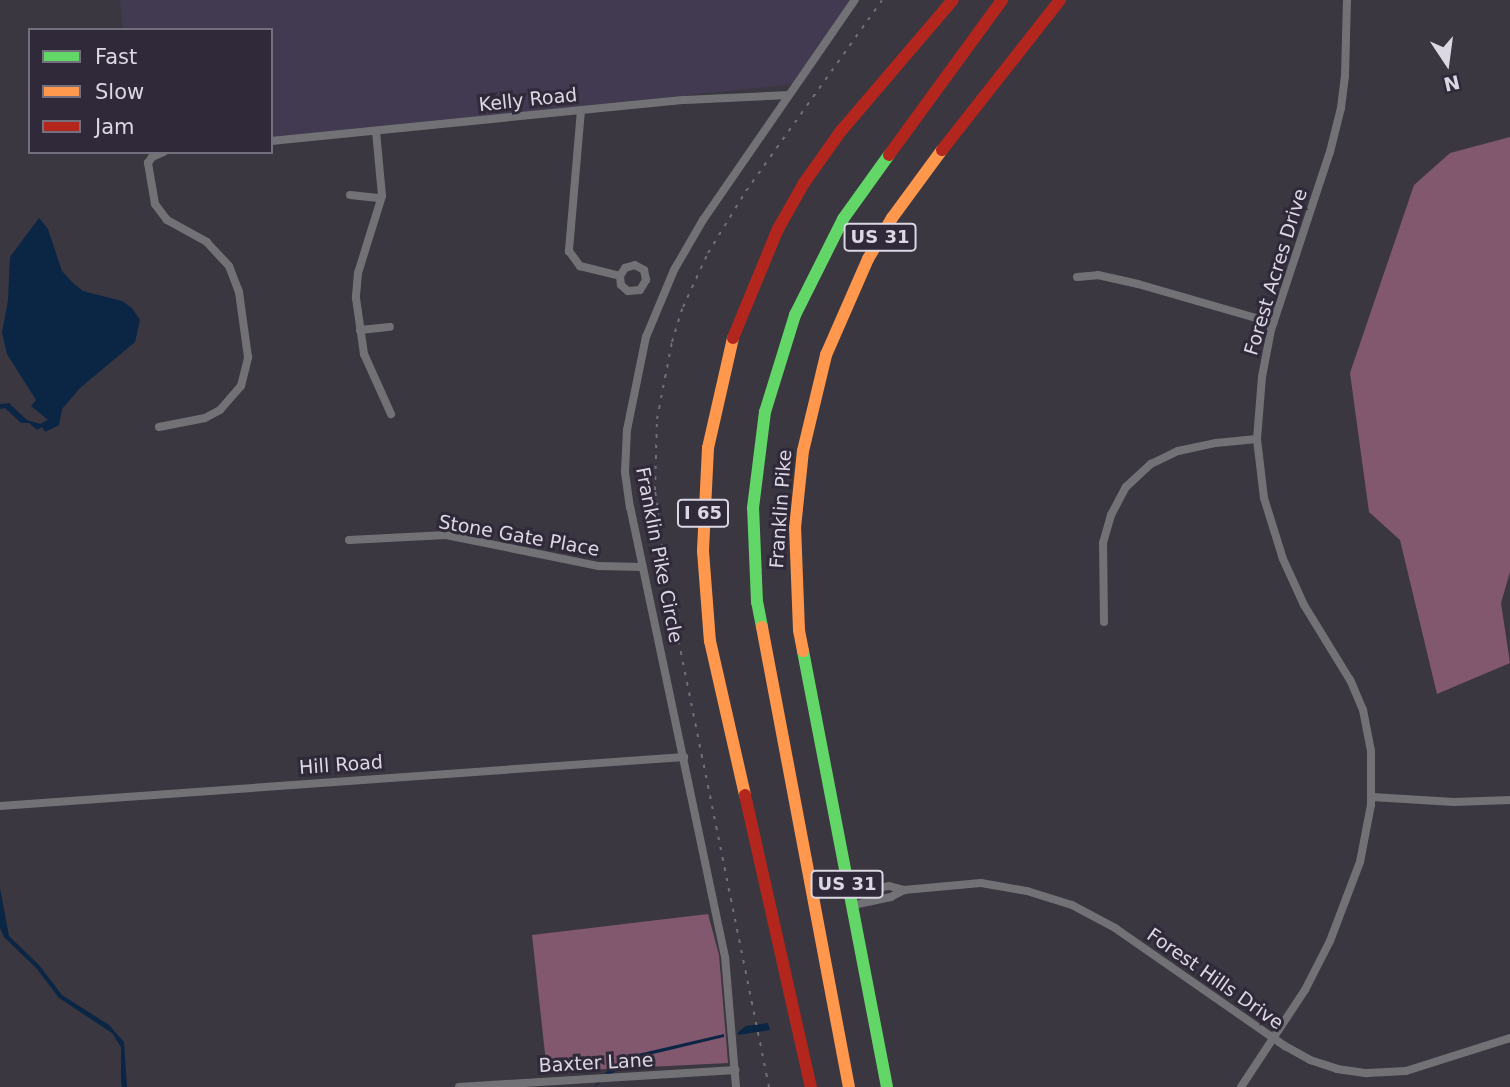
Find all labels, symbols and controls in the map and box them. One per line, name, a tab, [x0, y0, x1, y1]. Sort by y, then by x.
legend	[28, 28, 273, 154]
north arrow	[1412, 28, 1482, 98]
text: Fast	[95, 45, 137, 69]
text: N	[1442, 71, 1462, 96]
text: Slow	[95, 80, 144, 104]
street label: Kelly Road	[478, 84, 578, 116]
text: Jam	[95, 115, 135, 139]
street label: Forest Acres Drive	[1240, 186, 1312, 358]
road number: US 31	[843, 222, 917, 251]
street label: Franklin Pike	[765, 449, 797, 569]
street label: Franklin Pike Circle	[631, 465, 687, 645]
road number: I 65	[677, 499, 729, 528]
street label: Stone Gate Place	[437, 511, 601, 561]
street label: Hill Road	[298, 751, 384, 779]
road number: US 31	[810, 870, 884, 898]
street label: Forest Hills Drive	[1142, 923, 1288, 1035]
street label: Baxter Lane	[538, 1049, 654, 1077]

